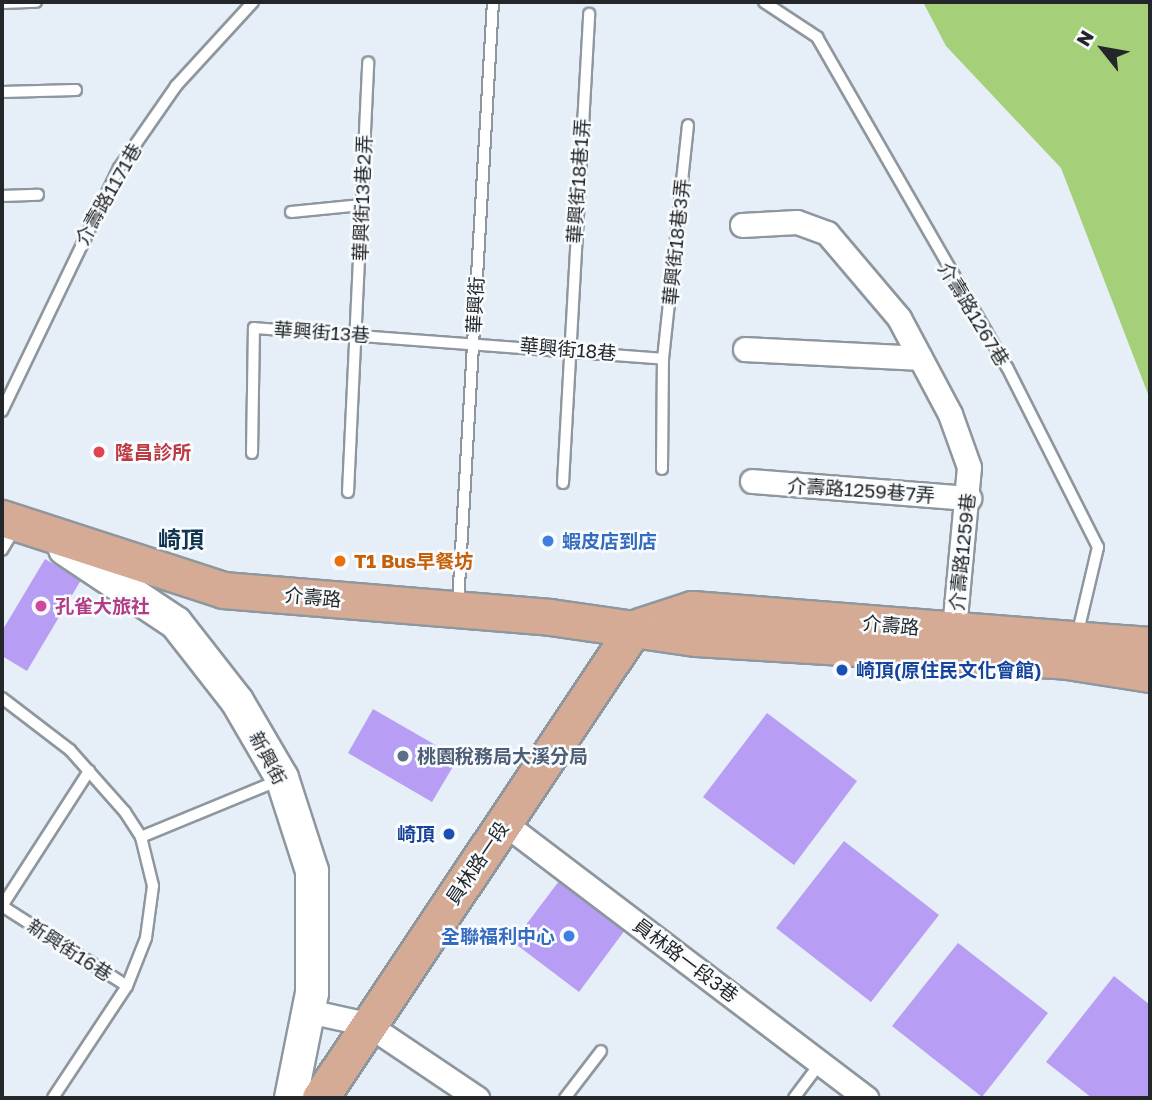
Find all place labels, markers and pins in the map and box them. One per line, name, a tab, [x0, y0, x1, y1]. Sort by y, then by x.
place label: 隆昌診所	[115, 441, 191, 463]
marker: 隆昌診所	[89, 442, 109, 462]
place label: 蝦皮店到店	[562, 530, 657, 552]
marker: 蝦皮店到店	[540, 533, 556, 549]
place label: T1 Bus早餐坊	[354, 550, 473, 572]
marker: T1 Bus早餐坊	[332, 553, 348, 569]
place label: 孔雀大旅社	[55, 595, 150, 617]
marker: 孔雀大旅社	[33, 598, 49, 614]
place label: 崎頂(原住民文化會館)	[856, 659, 1041, 681]
marker: 崎頂(原住民文化會館)	[834, 662, 850, 678]
place label: 桃園稅務局大溪分局	[417, 745, 588, 767]
marker: 桃園稅務局大溪分局	[395, 748, 411, 764]
place label: 崎頂	[397, 823, 435, 845]
marker: 崎頂	[441, 826, 457, 842]
place label: 全聯福利中心	[441, 925, 555, 947]
marker: 全聯福利中心	[561, 928, 577, 944]

